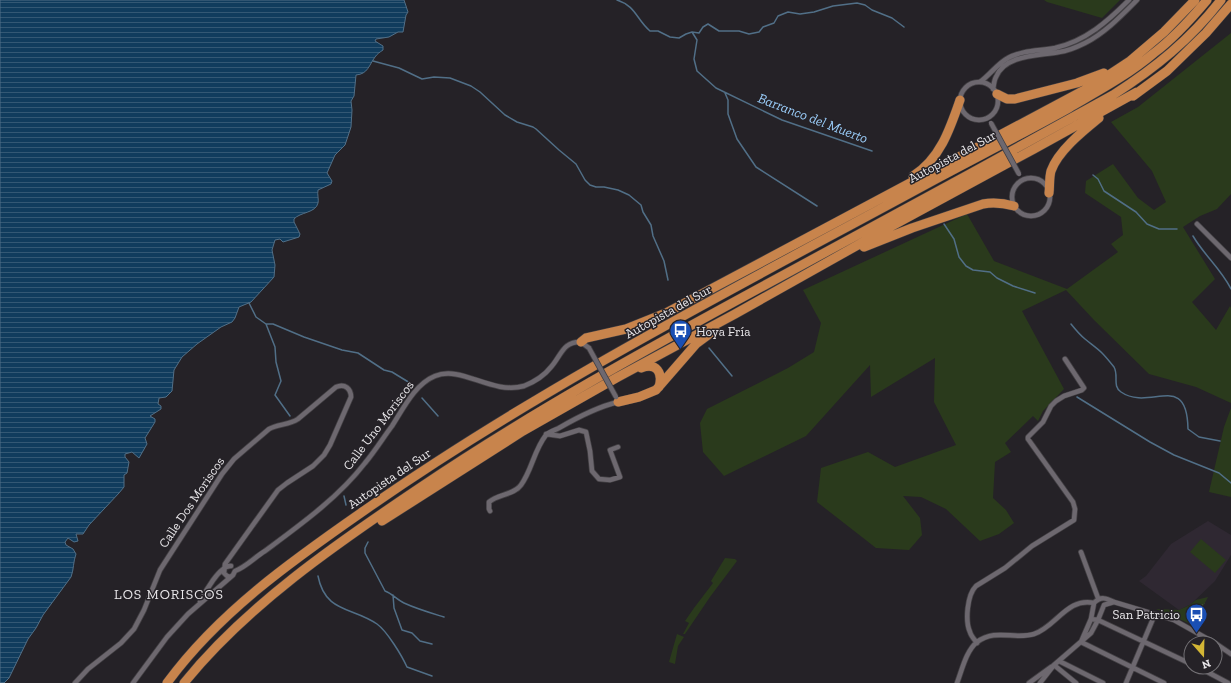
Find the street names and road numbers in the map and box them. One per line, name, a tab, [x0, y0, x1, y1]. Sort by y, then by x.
street label: Autopista del Sur	[906, 127, 999, 186]
street label: Autopista del Sur	[622, 281, 714, 341]
street label: Calle Uno Moriscos	[340, 378, 417, 473]
street label: Autopista del Sur	[345, 445, 434, 512]
street label: Calle Dos Moriscos	[156, 454, 227, 550]

